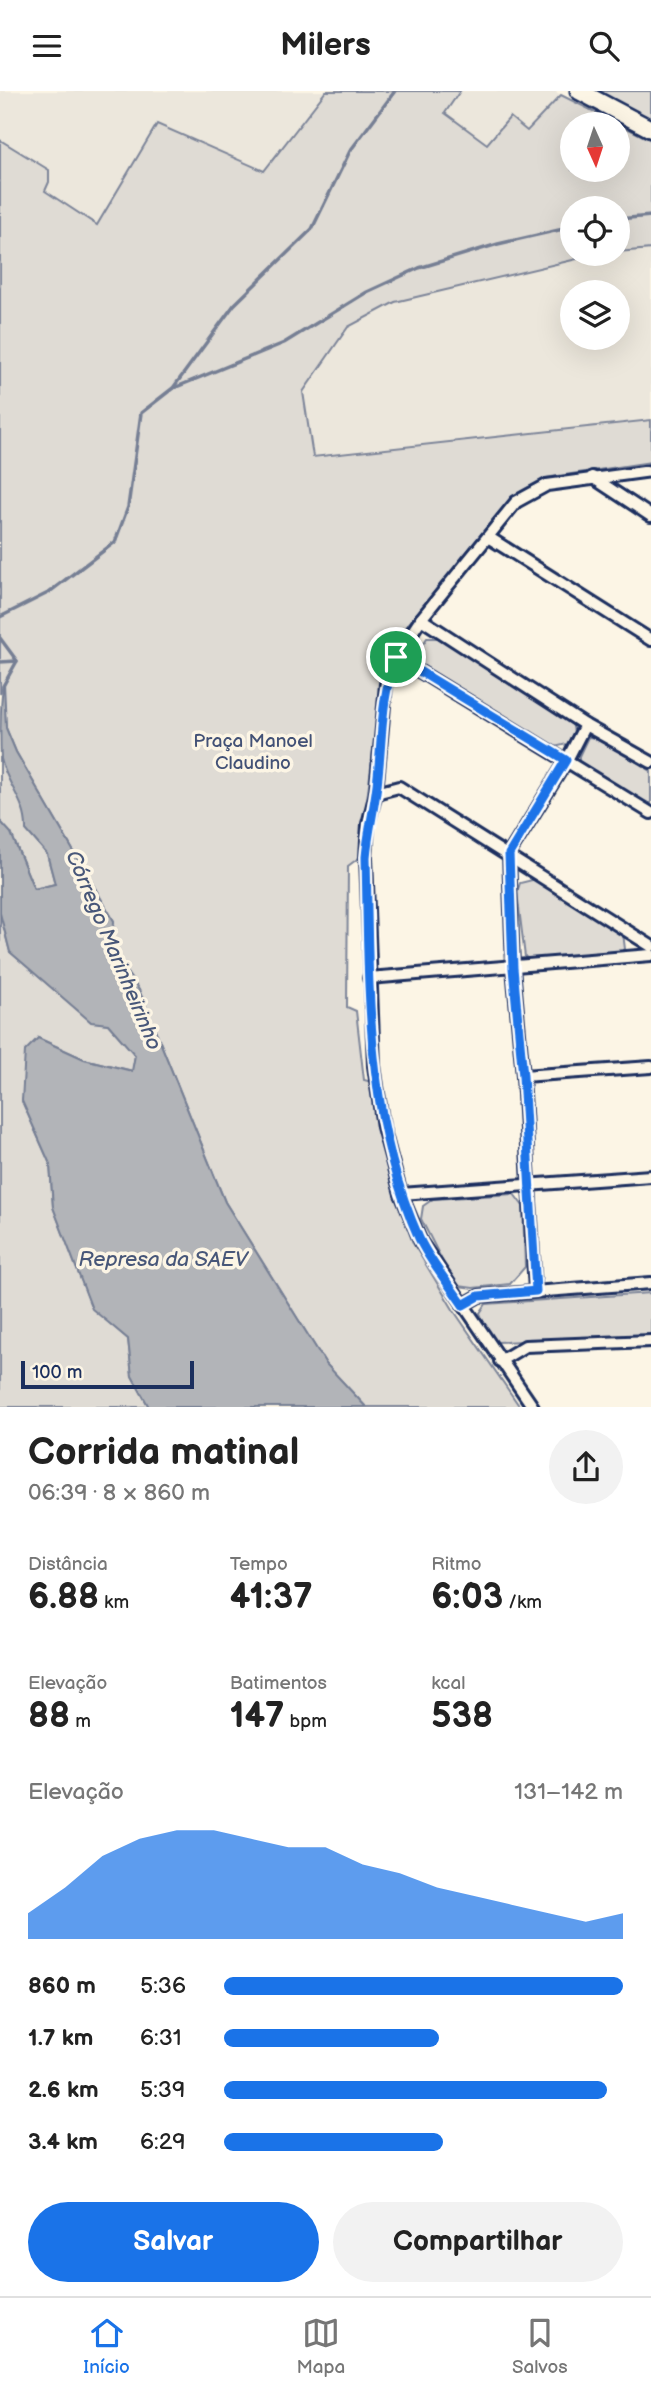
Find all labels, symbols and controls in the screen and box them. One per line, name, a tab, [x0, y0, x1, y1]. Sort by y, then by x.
text: Milers	[280, 26, 371, 65]
icon: menu	[28, 27, 66, 65]
icon: search	[585, 27, 623, 65]
north arrow	[560, 112, 630, 182]
map controls	[560, 112, 630, 350]
button: locate	[560, 196, 630, 266]
button: layers	[560, 280, 630, 350]
pin	[366, 627, 426, 687]
icon: arrive	[377, 638, 415, 676]
park label: Praça Manoel Claudino	[193, 730, 313, 775]
water label: Córrego Marinheirinho	[60, 847, 167, 1054]
water label: Represa da SAEV	[78, 1247, 250, 1272]
scale bar	[21, 1358, 194, 1390]
text: 100 m	[32, 1361, 83, 1384]
text: Corrida matinal	[28, 1430, 299, 1475]
button: share	[549, 1430, 623, 1504]
text: 06:39 · 8 × 860 m	[28, 1479, 210, 1507]
text: Distância	[28, 1553, 108, 1576]
text: Tempo	[230, 1553, 288, 1576]
text: Ritmo	[431, 1553, 482, 1576]
text: 6.88	[28, 1576, 99, 1619]
text: 41:37	[230, 1576, 312, 1619]
text: 6:03	[431, 1576, 503, 1619]
text: km	[99, 1591, 129, 1614]
text: /km	[503, 1591, 542, 1614]
text: Elevação	[28, 1672, 107, 1695]
text: Batimentos	[230, 1672, 327, 1695]
text: kcal	[431, 1672, 465, 1695]
text: 88	[28, 1695, 70, 1738]
text: 147	[230, 1695, 284, 1738]
text: 538	[431, 1695, 493, 1738]
text: m	[70, 1710, 91, 1733]
text: bpm	[284, 1710, 327, 1733]
text: Elevação	[28, 1778, 124, 1806]
text: 131–142 m	[514, 1778, 623, 1806]
text: 860 m	[28, 1972, 96, 2000]
text: 5:36	[140, 1972, 186, 2000]
text: 1.7 km	[28, 2024, 93, 2052]
text: 6:31	[140, 2024, 182, 2052]
text: 2.6 km	[28, 2076, 99, 2104]
text: 5:39	[140, 2076, 185, 2104]
text: 3.4 km	[28, 2128, 98, 2156]
text: 6:29	[140, 2128, 186, 2156]
button: Salvar	[28, 2202, 319, 2282]
button: Compartilhar	[333, 2202, 623, 2282]
tab: Início	[83, 2314, 130, 2379]
tab: Mapa	[296, 2314, 345, 2379]
tab: Salvos	[512, 2314, 568, 2379]

